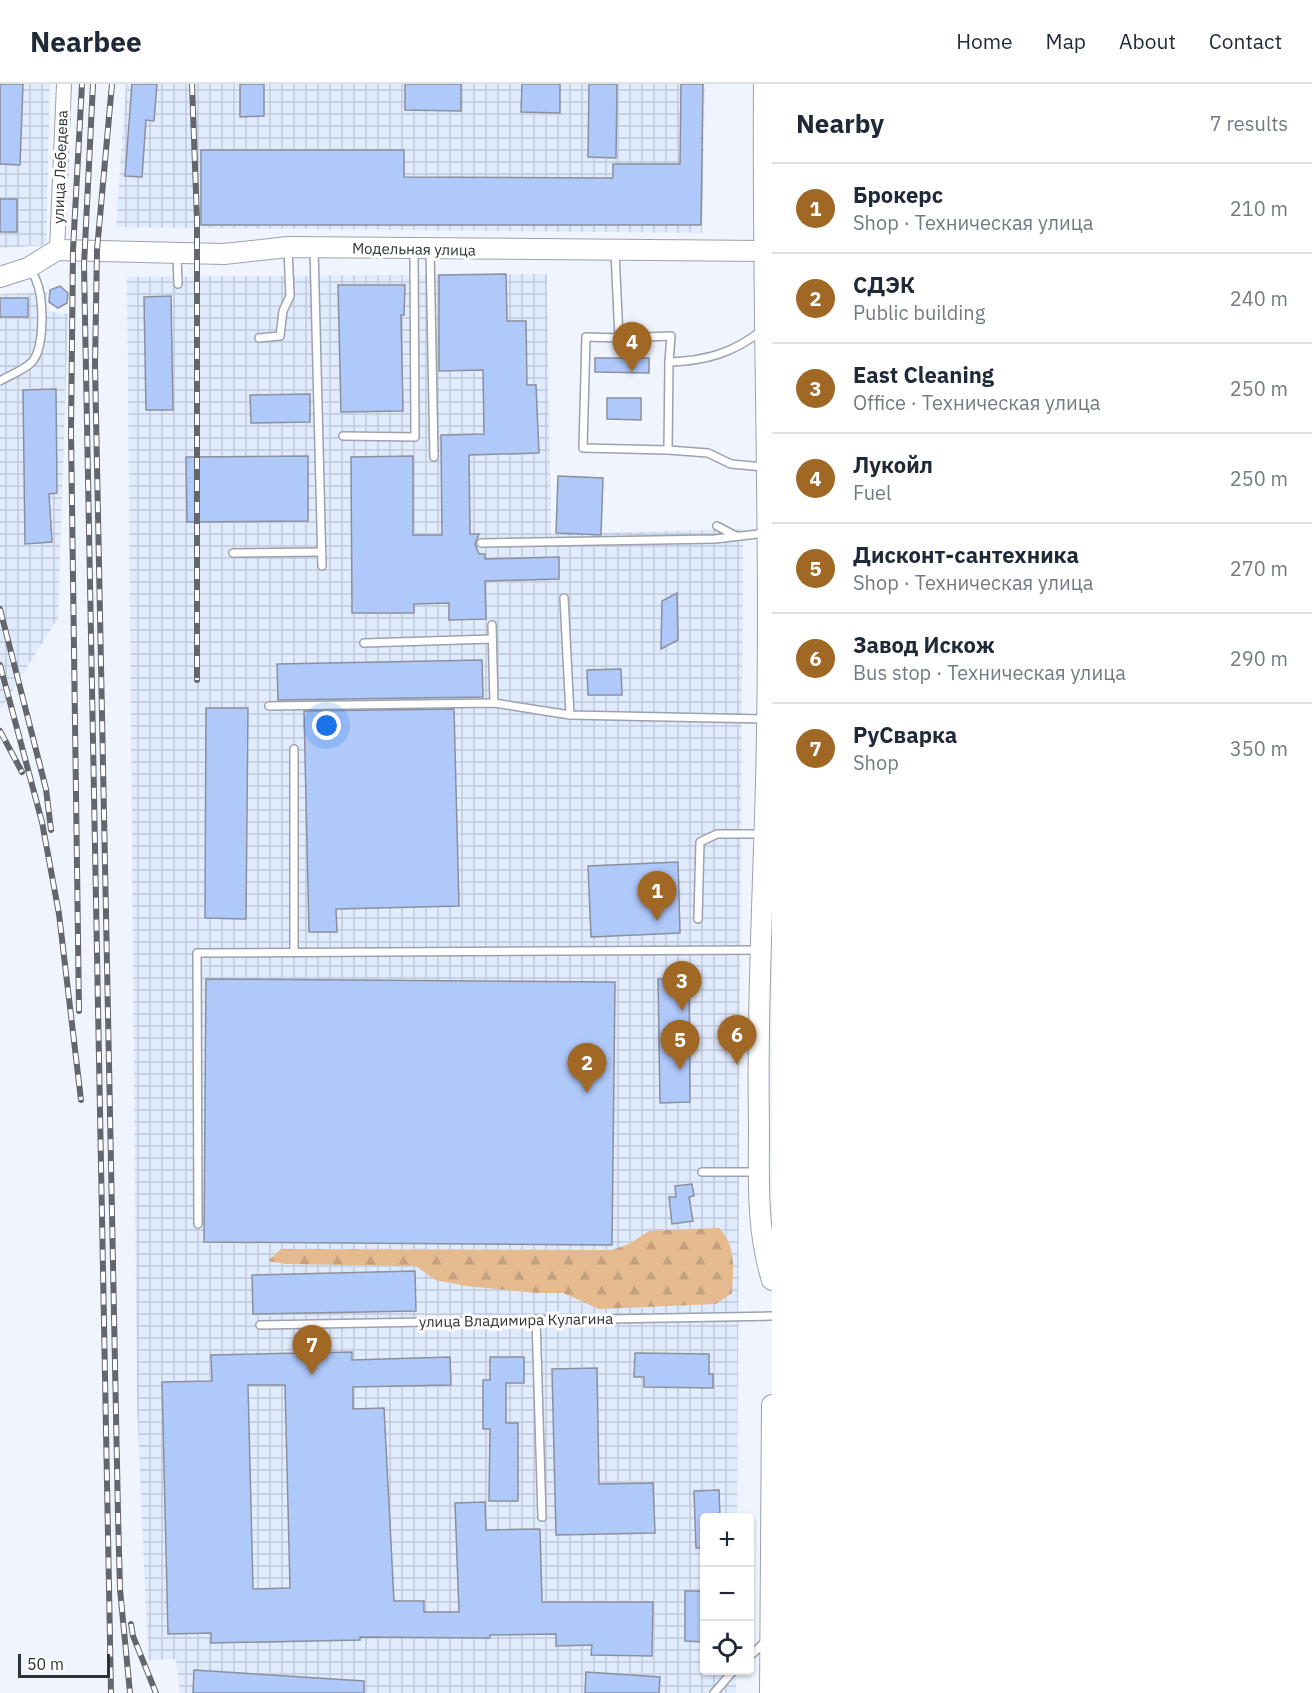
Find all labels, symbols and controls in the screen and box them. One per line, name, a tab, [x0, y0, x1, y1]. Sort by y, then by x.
text: Nearbee	[30, 23, 142, 60]
text: Home	[956, 27, 1013, 55]
text: Map	[1046, 27, 1086, 55]
text: About	[1119, 27, 1176, 55]
text: Contact	[1209, 27, 1282, 55]
text: Nearby	[796, 106, 884, 140]
street label: улица Лебедева	[49, 110, 71, 224]
text: 7 results	[1210, 110, 1288, 137]
text: Брокерс	[853, 180, 943, 209]
text: 1	[810, 195, 822, 222]
text: 210 m	[1230, 195, 1288, 222]
text: Shop · Техническая улица	[853, 209, 1093, 236]
street label: Модельная улица	[352, 238, 476, 260]
text: СДЭК	[853, 270, 915, 299]
text: 2	[810, 285, 822, 312]
text: 240 m	[1230, 285, 1288, 312]
text: Public building	[853, 299, 985, 326]
pin: 4	[612, 322, 652, 372]
text: East Cleaning	[853, 360, 994, 389]
text: 3	[810, 375, 822, 402]
text: 250 m	[1230, 375, 1288, 402]
text: Office · Техническая улица	[853, 389, 1101, 416]
text: Лукойл	[853, 450, 933, 479]
text: 4	[810, 465, 822, 492]
text: 250 m	[1230, 465, 1288, 492]
text: Fuel	[853, 479, 891, 506]
text: Дисконт-сантехника	[853, 540, 1079, 569]
text: 5	[810, 555, 822, 582]
text: 270 m	[1230, 555, 1288, 582]
text: Shop · Техническая улица	[853, 569, 1093, 596]
text: Завод Искож	[853, 630, 995, 659]
text: 6	[810, 645, 822, 672]
text: 290 m	[1230, 645, 1288, 672]
text: Bus stop · Техническая улица	[853, 659, 1126, 686]
your location	[312, 711, 341, 740]
text: РуСварка	[853, 720, 957, 749]
text: 7	[810, 735, 822, 762]
text: 350 m	[1230, 735, 1288, 762]
text: Shop	[853, 749, 899, 776]
pin: 1	[638, 872, 676, 921]
pin: 3	[662, 962, 702, 1011]
pin: 6	[718, 1016, 756, 1065]
pin: 5	[660, 1020, 700, 1070]
pin: 2	[568, 1044, 606, 1093]
street label: улица Владимира Кулагина	[419, 1309, 613, 1331]
pin: 7	[292, 1326, 332, 1375]
map controls	[700, 1513, 754, 1675]
button: +	[700, 1513, 754, 1567]
button: −	[700, 1567, 754, 1621]
button: locate	[700, 1621, 754, 1675]
scale bar	[18, 1651, 110, 1678]
text: 50 m	[27, 1654, 64, 1674]

